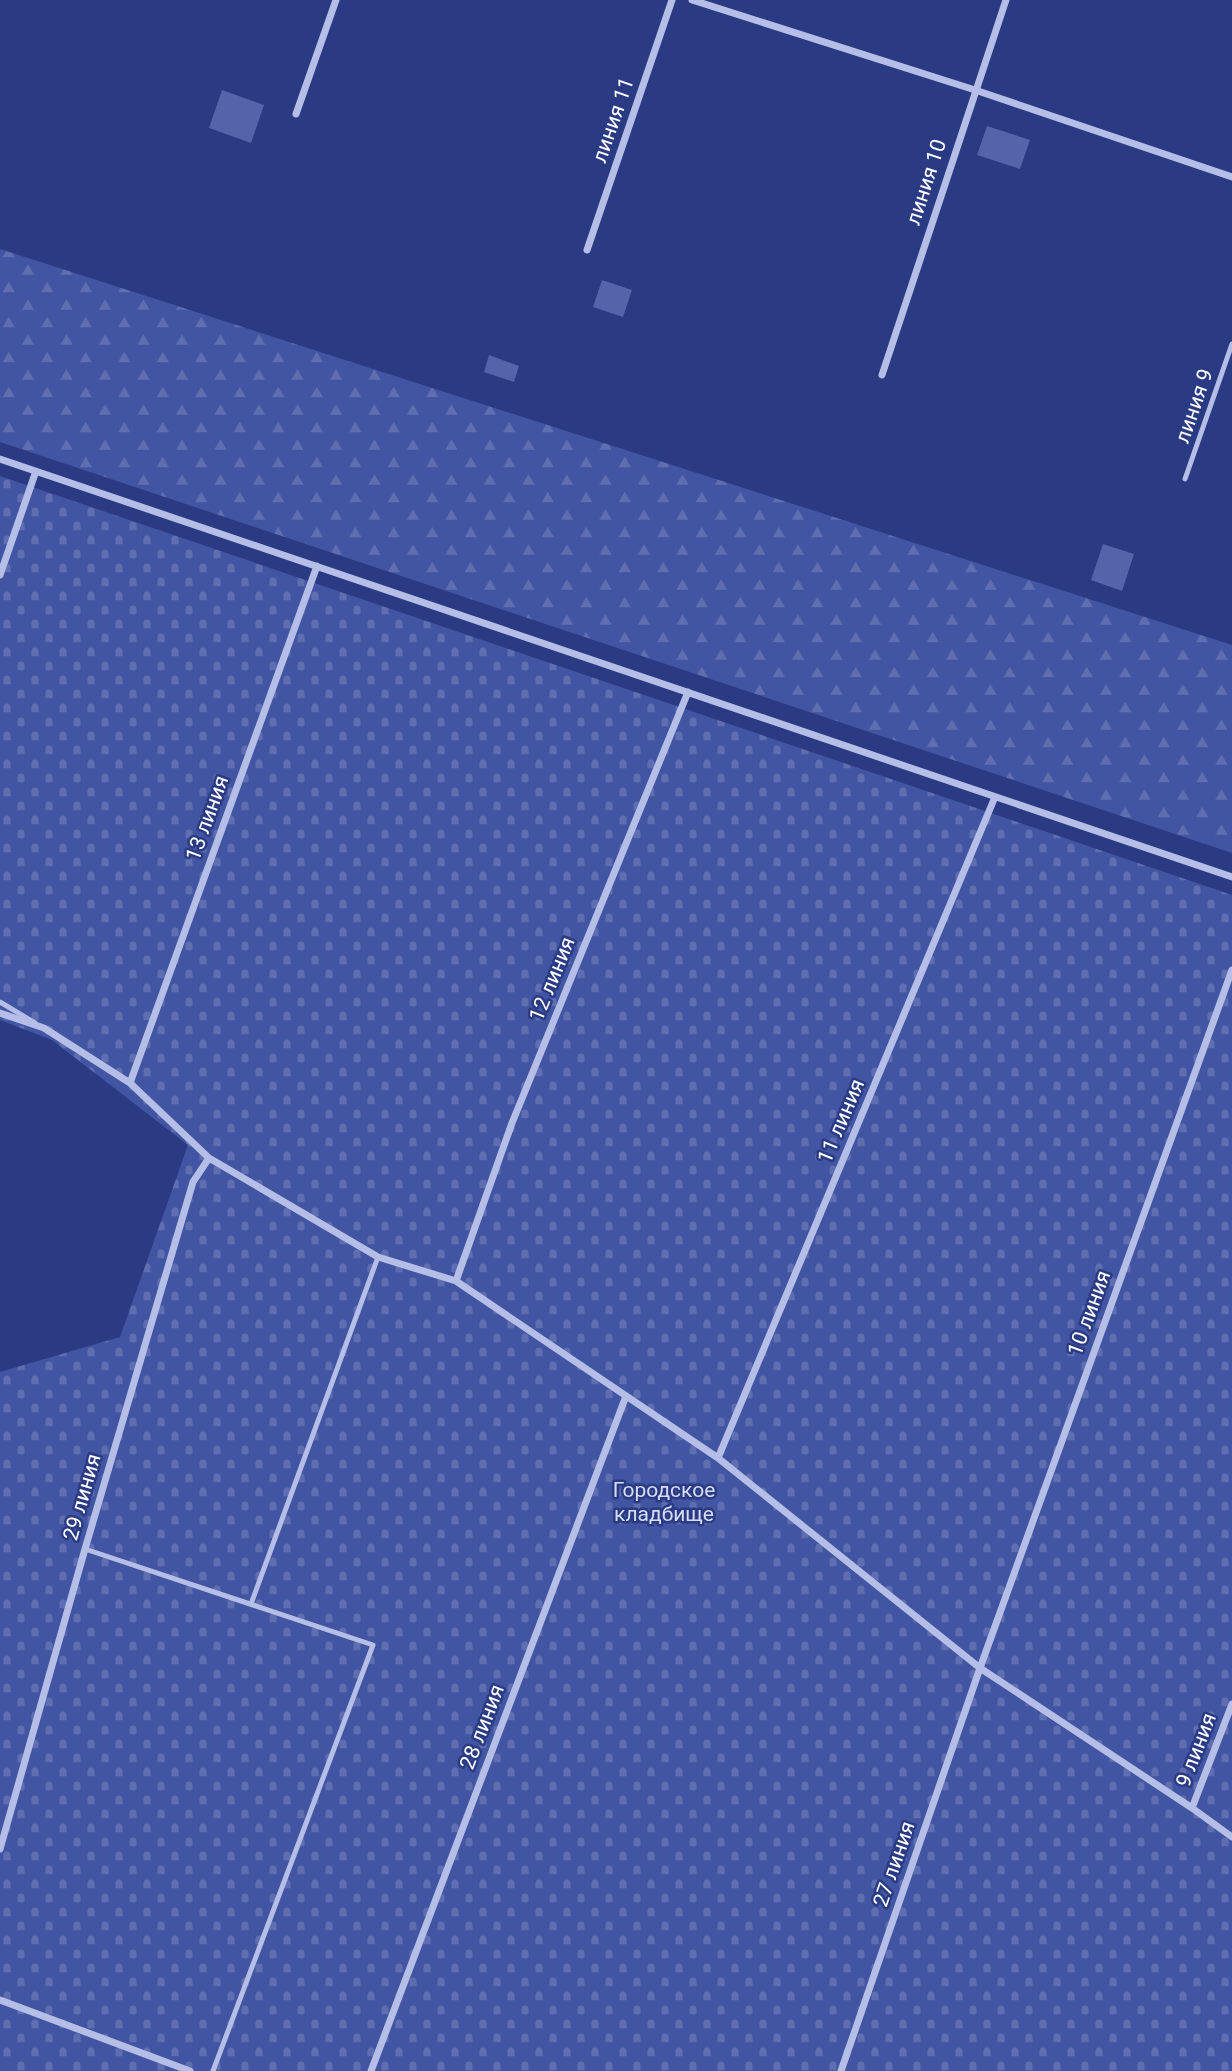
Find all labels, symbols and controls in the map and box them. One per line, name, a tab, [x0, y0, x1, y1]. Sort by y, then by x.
street label: линия 11	[587, 74, 639, 166]
street label: линия 10	[901, 136, 951, 228]
street label: линия 9	[1170, 366, 1218, 446]
street label: 13 линия	[181, 772, 233, 864]
street label: 12 линия	[524, 933, 580, 1025]
street label: 11 линия	[813, 1075, 869, 1167]
street label: 10 линия	[1063, 1267, 1115, 1359]
street label: 29 линия	[58, 1451, 106, 1543]
park label: Городское кладбище	[613, 1478, 715, 1526]
street label: 28 линия	[455, 1681, 509, 1773]
street label: 9 линия	[1171, 1710, 1221, 1790]
street label: 27 линия	[868, 1818, 920, 1910]

